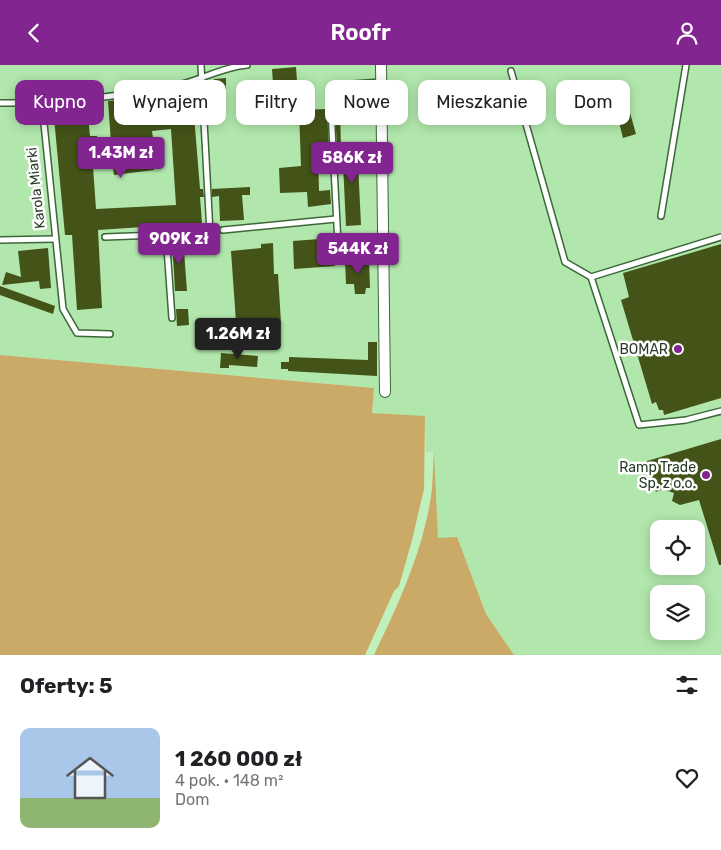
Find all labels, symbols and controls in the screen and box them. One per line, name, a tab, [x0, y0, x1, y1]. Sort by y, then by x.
icon: back	[20, 19, 48, 47]
text: Roofr	[330, 19, 391, 46]
icon: person	[673, 19, 701, 47]
chip: Kupno	[15, 80, 104, 125]
chip: Wynajem	[114, 80, 226, 125]
chip: Filtry	[236, 80, 315, 125]
chip: Nowe	[325, 80, 408, 125]
chip: Mieszkanie	[418, 80, 546, 125]
chip: Dom	[556, 80, 630, 125]
pin: 1.43M zł	[69, 137, 173, 179]
pin: 586K zł	[306, 141, 398, 184]
text: 1.43M zł	[89, 143, 153, 162]
street label: Karola Miarki	[23, 146, 49, 230]
text: 586K zł	[322, 148, 382, 167]
pin: 909K zł	[133, 223, 225, 265]
text: 909K zł	[149, 229, 209, 248]
pin: 544K zł	[312, 233, 404, 275]
text: 544K zł	[328, 239, 388, 258]
pin: 1.26M zł	[186, 317, 290, 360]
text: 1.26M zł	[206, 324, 270, 343]
place label: BOMAR	[620, 341, 668, 358]
marker: BOMAR	[672, 343, 684, 355]
place label: Ramp Trade Sp. z o.o.	[619, 459, 696, 492]
marker: Ramp Trade Sp. z o.o.	[700, 469, 712, 481]
map controls	[650, 520, 705, 640]
button: locate	[650, 520, 705, 575]
button: layers	[650, 585, 705, 640]
icon: filters	[673, 671, 701, 699]
text: Oferty: 5	[20, 673, 113, 698]
text: 1 260 000 zł	[175, 746, 302, 771]
icon: home	[60, 748, 120, 808]
icon: heart	[673, 764, 701, 792]
text: 4 pok. · 148 m²	[175, 771, 284, 790]
text: Dom	[175, 790, 209, 809]

